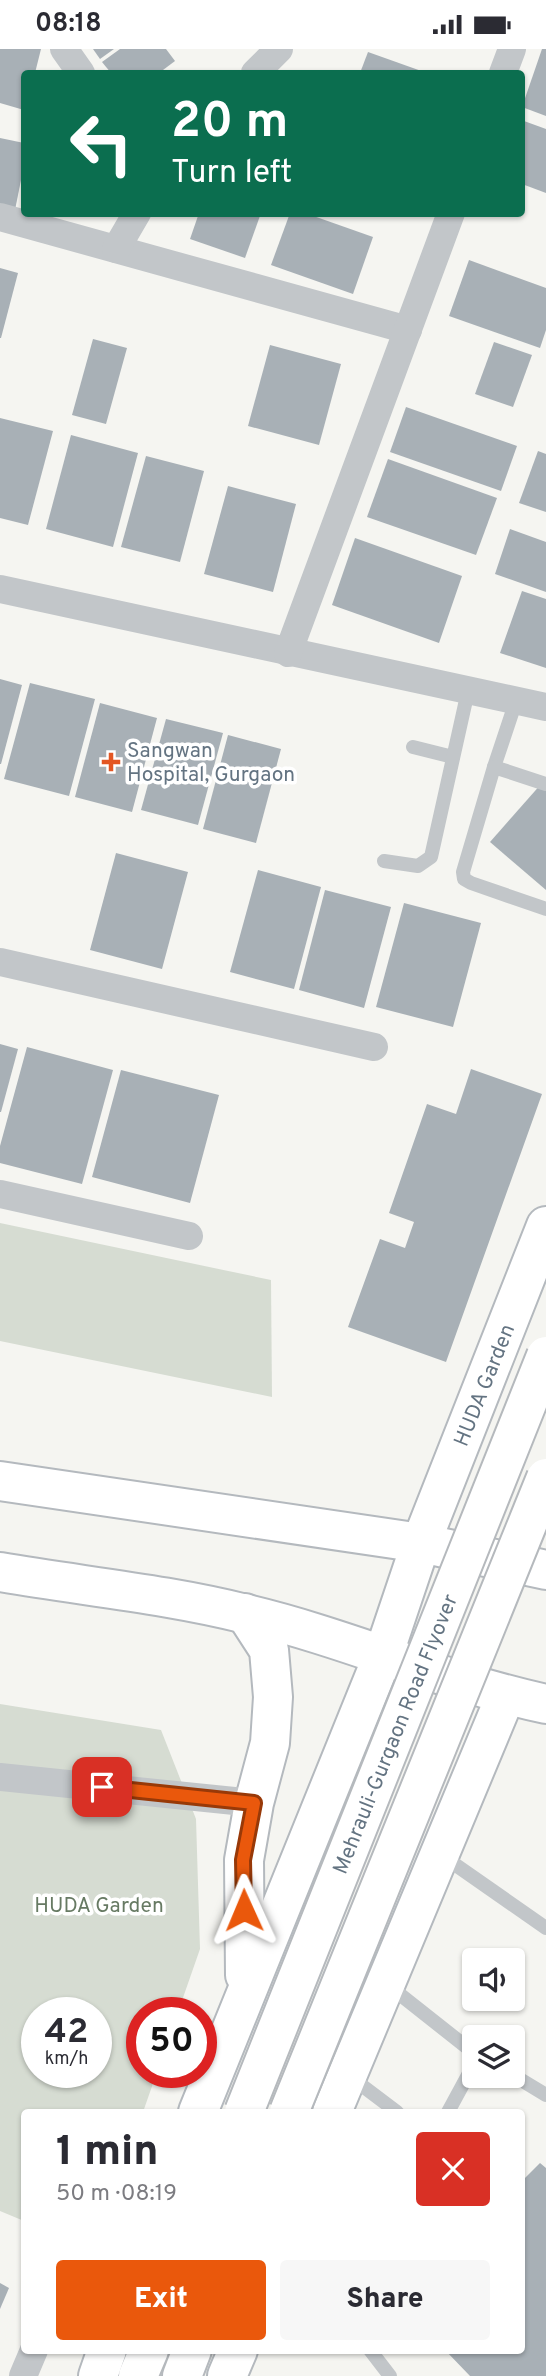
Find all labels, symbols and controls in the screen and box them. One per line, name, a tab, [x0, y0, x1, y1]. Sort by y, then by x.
text: 08:18	[35, 8, 102, 41]
text: 20 m	[171, 93, 288, 155]
icon: left	[56, 98, 147, 189]
text: Turn left	[171, 154, 292, 194]
place label: Sangwan Hospital, Gurgaon	[127, 738, 295, 789]
marker: Sangwan Hospital, Gurgaon	[101, 752, 121, 772]
street label: HUDA Garden	[449, 1320, 522, 1451]
street label: Mehrauli-Gurgaon Road Flyover	[328, 1591, 465, 1879]
pin	[72, 1757, 132, 1817]
icon: arrive	[83, 1768, 121, 1806]
position arrow	[207, 1873, 281, 1947]
park label: HUDA Garden	[34, 1893, 164, 1920]
map controls	[462, 1948, 525, 2088]
button: sound	[462, 1948, 525, 2011]
speed limit sign: 50	[126, 1997, 217, 2088]
text: 42	[45, 2011, 88, 2055]
button: layers	[462, 2025, 525, 2088]
text: km/h	[45, 2048, 88, 2071]
text: 1 min	[56, 2127, 159, 2180]
button: close	[416, 2132, 490, 2206]
text: 50 m · 08:19	[56, 2180, 177, 2209]
button: Exit	[56, 2260, 266, 2340]
button: Share	[280, 2260, 490, 2340]

